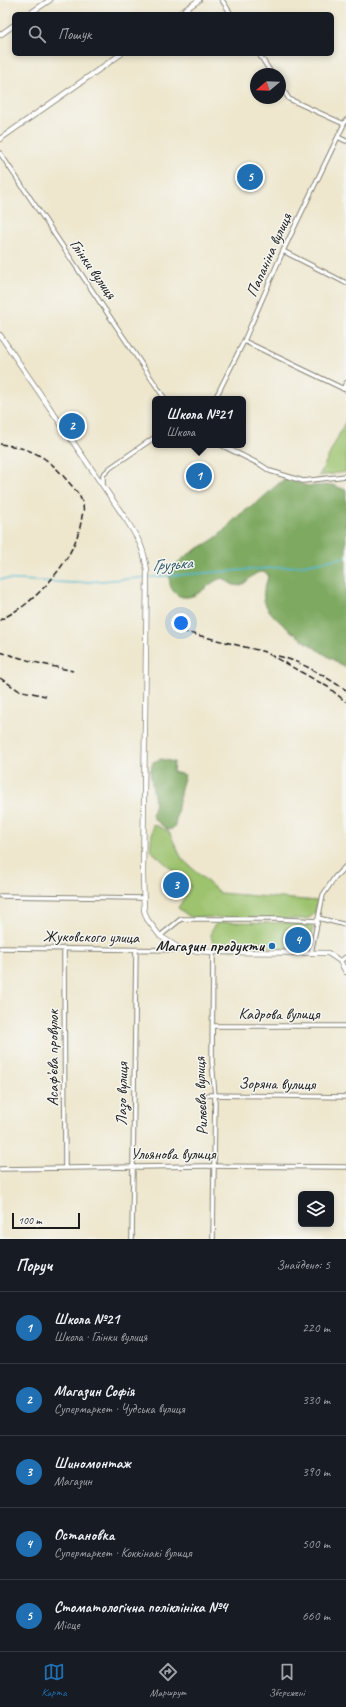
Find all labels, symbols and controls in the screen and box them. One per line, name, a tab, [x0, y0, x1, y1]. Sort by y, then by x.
search box	[12, 12, 334, 56]
icon: search	[26, 23, 48, 45]
text: Пошук	[58, 25, 91, 44]
north arrow	[250, 68, 286, 104]
pin: 5	[237, 162, 263, 192]
street label: Папаніна вулиця	[242, 209, 297, 300]
street label: Глінки вулиця	[65, 235, 122, 304]
popup	[152, 396, 246, 448]
text: Школа №21	[166, 405, 232, 424]
pin: 2	[59, 411, 85, 441]
text: Школа	[166, 424, 195, 440]
pin: 1	[186, 461, 212, 491]
water label: Грузька	[151, 552, 195, 576]
your location	[171, 613, 191, 633]
pin: 3	[163, 870, 189, 900]
pin: 4	[285, 925, 311, 955]
street label: Жуковского улица	[43, 926, 140, 948]
place label: Магазин продукти	[156, 936, 266, 956]
marker: Магазин продукти	[267, 941, 277, 951]
street label: Кадрова вулиця	[239, 1004, 321, 1024]
street label: Асаф’єва провулок	[43, 1009, 63, 1106]
street label: Рилєєва вулиця	[190, 1055, 212, 1136]
street label: Лазо вулиця	[111, 1061, 133, 1126]
street label: Зоряна вулиця	[238, 1073, 317, 1095]
street label: Ульянова вулиця	[130, 1144, 217, 1164]
map controls	[298, 1191, 334, 1227]
button: layers	[298, 1191, 334, 1227]
scale bar	[12, 1211, 80, 1230]
text: 100 m	[18, 1213, 42, 1227]
text: Поруч	[16, 1255, 52, 1276]
text: Знайдено: 5	[276, 1257, 330, 1273]
text: Школа №21	[54, 1310, 119, 1329]
text: 1	[26, 1320, 32, 1336]
text: 220 m	[302, 1320, 330, 1336]
text: Школа · Глінки вулиця	[54, 1329, 147, 1345]
text: Магазин Софія	[54, 1382, 134, 1401]
text: 2	[26, 1392, 32, 1408]
text: 330 m	[302, 1392, 330, 1408]
text: Супермаркет · Чудська вулиця	[54, 1401, 185, 1417]
text: Шиномонтаж	[54, 1454, 131, 1473]
text: 3	[26, 1464, 32, 1480]
text: 390 m	[302, 1464, 330, 1480]
text: Магазин	[54, 1473, 92, 1489]
text: Остановка	[54, 1526, 114, 1545]
text: 4	[26, 1536, 32, 1552]
text: 500 m	[302, 1536, 330, 1552]
text: Супермаркет · Коккінакі вулиця	[54, 1545, 192, 1561]
text: Стоматологічна поліклініка №4	[54, 1598, 227, 1617]
text: 5	[26, 1608, 32, 1624]
text: 660 m	[302, 1608, 330, 1624]
text: Місце	[54, 1617, 80, 1633]
tab: Карта	[41, 1661, 67, 1699]
tab: Маршрут	[149, 1661, 186, 1699]
tab: Збережені	[269, 1661, 305, 1699]

